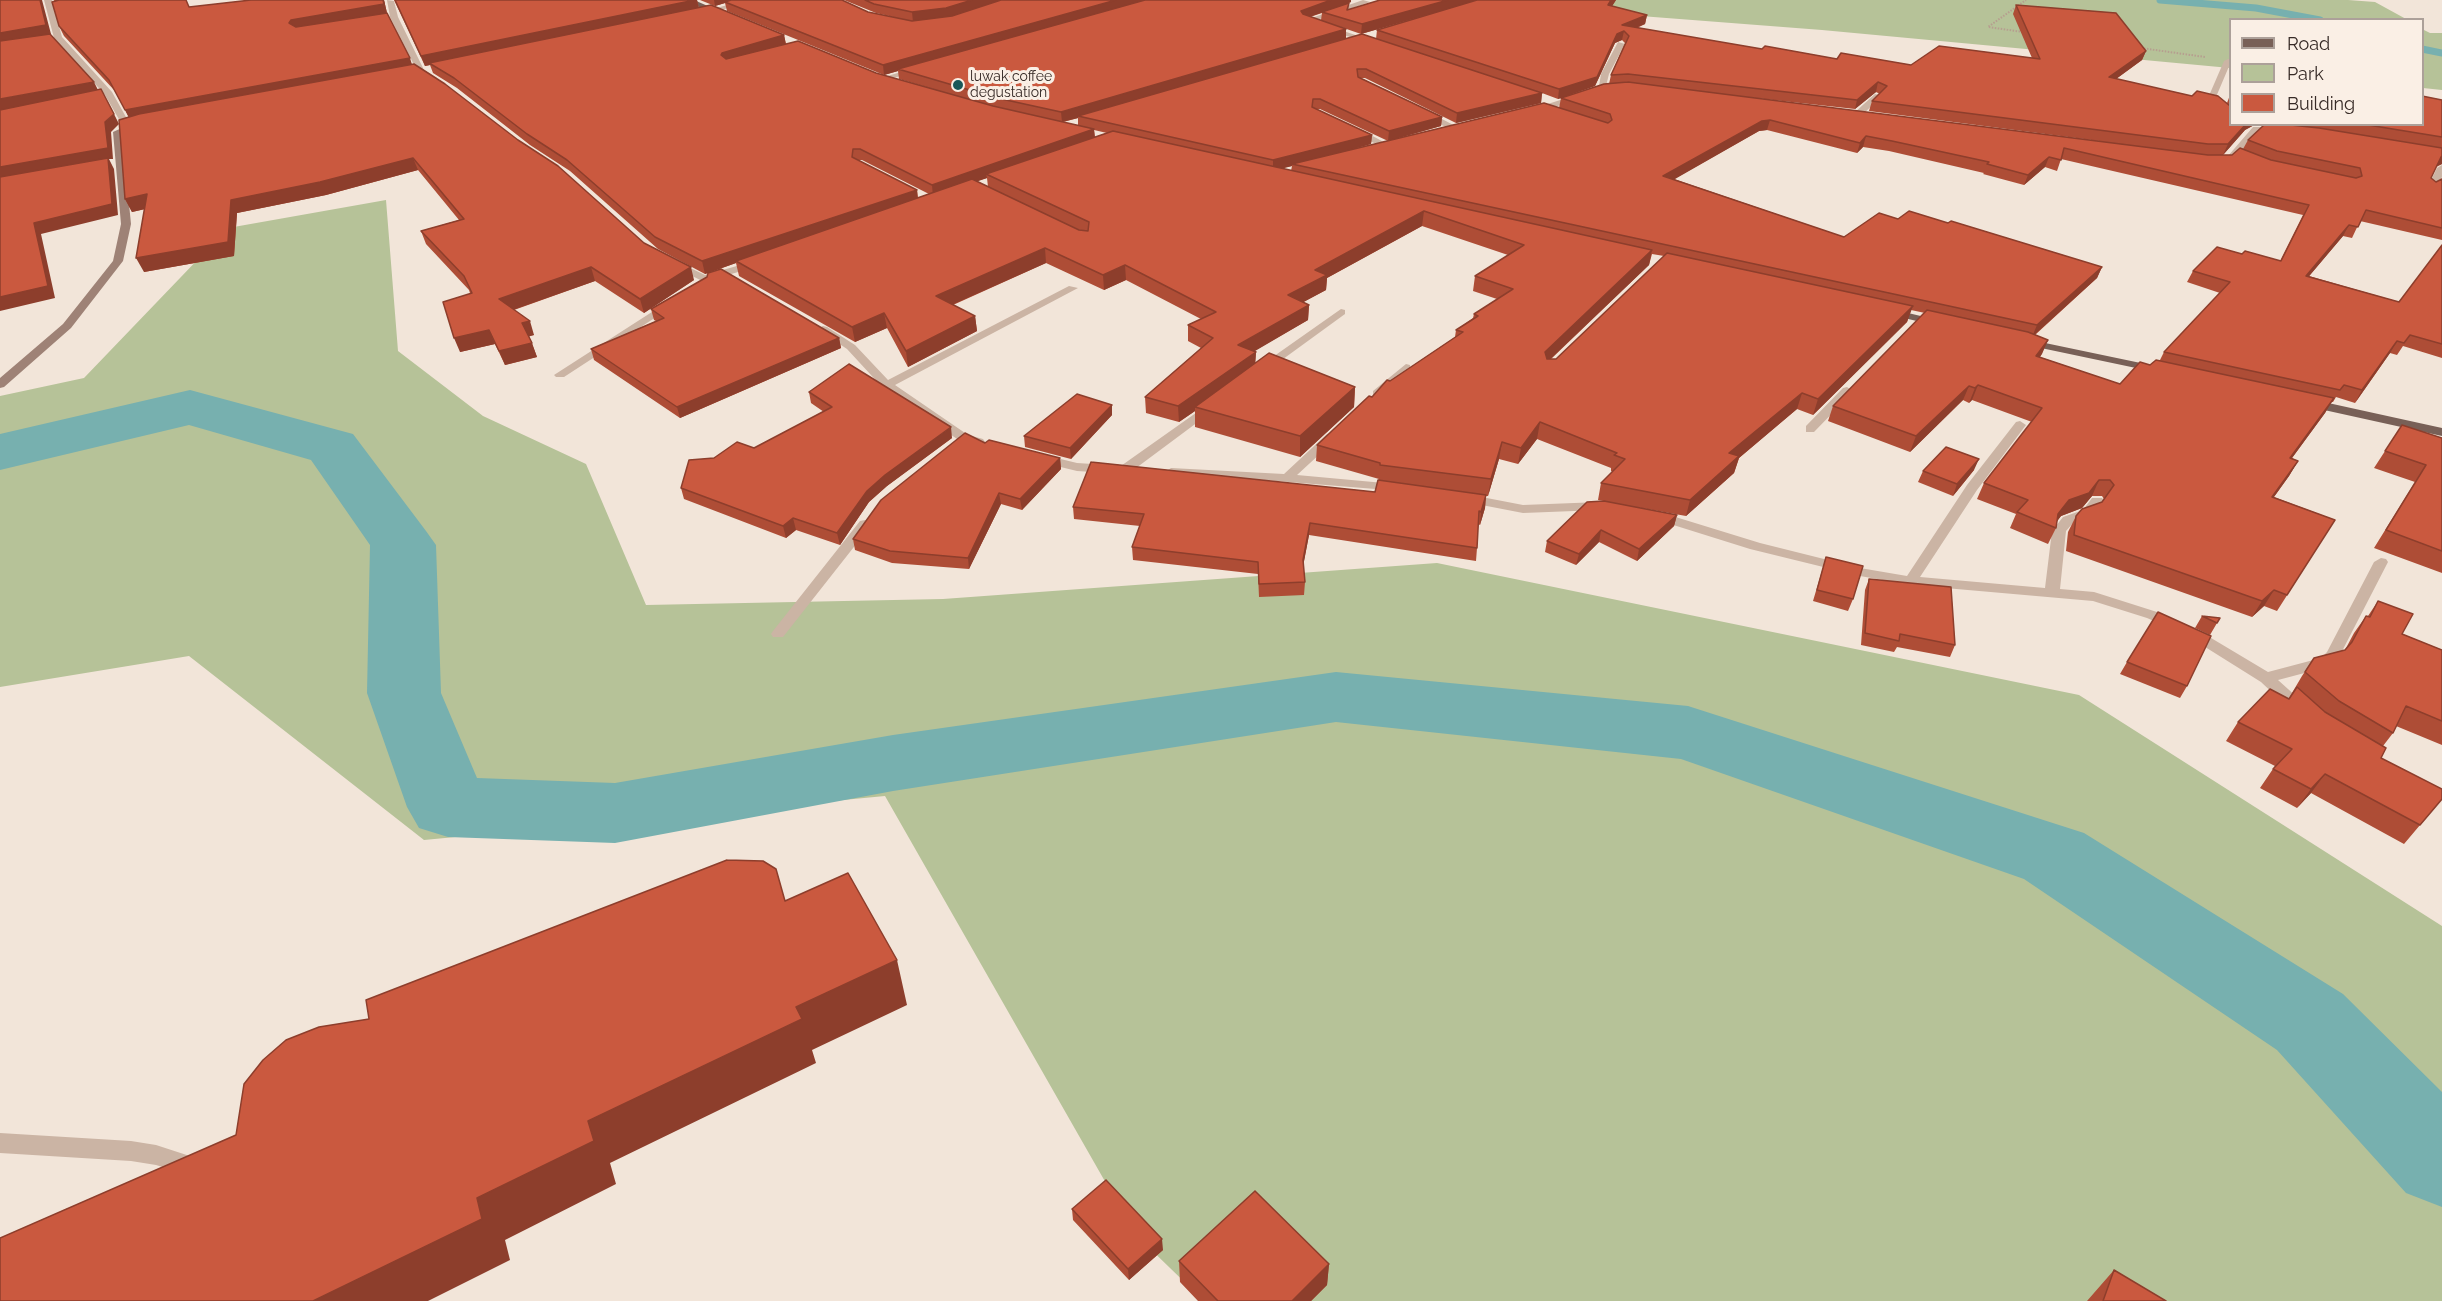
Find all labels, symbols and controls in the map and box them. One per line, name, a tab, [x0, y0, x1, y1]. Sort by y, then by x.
legend	[2229, 18, 2424, 126]
text: Road	[2287, 33, 2330, 54]
text: Park	[2287, 63, 2324, 84]
place label: luwak coffee degustation	[970, 69, 1052, 102]
marker: luwak coffee degustation	[951, 78, 965, 92]
text: Building	[2287, 93, 2355, 114]

